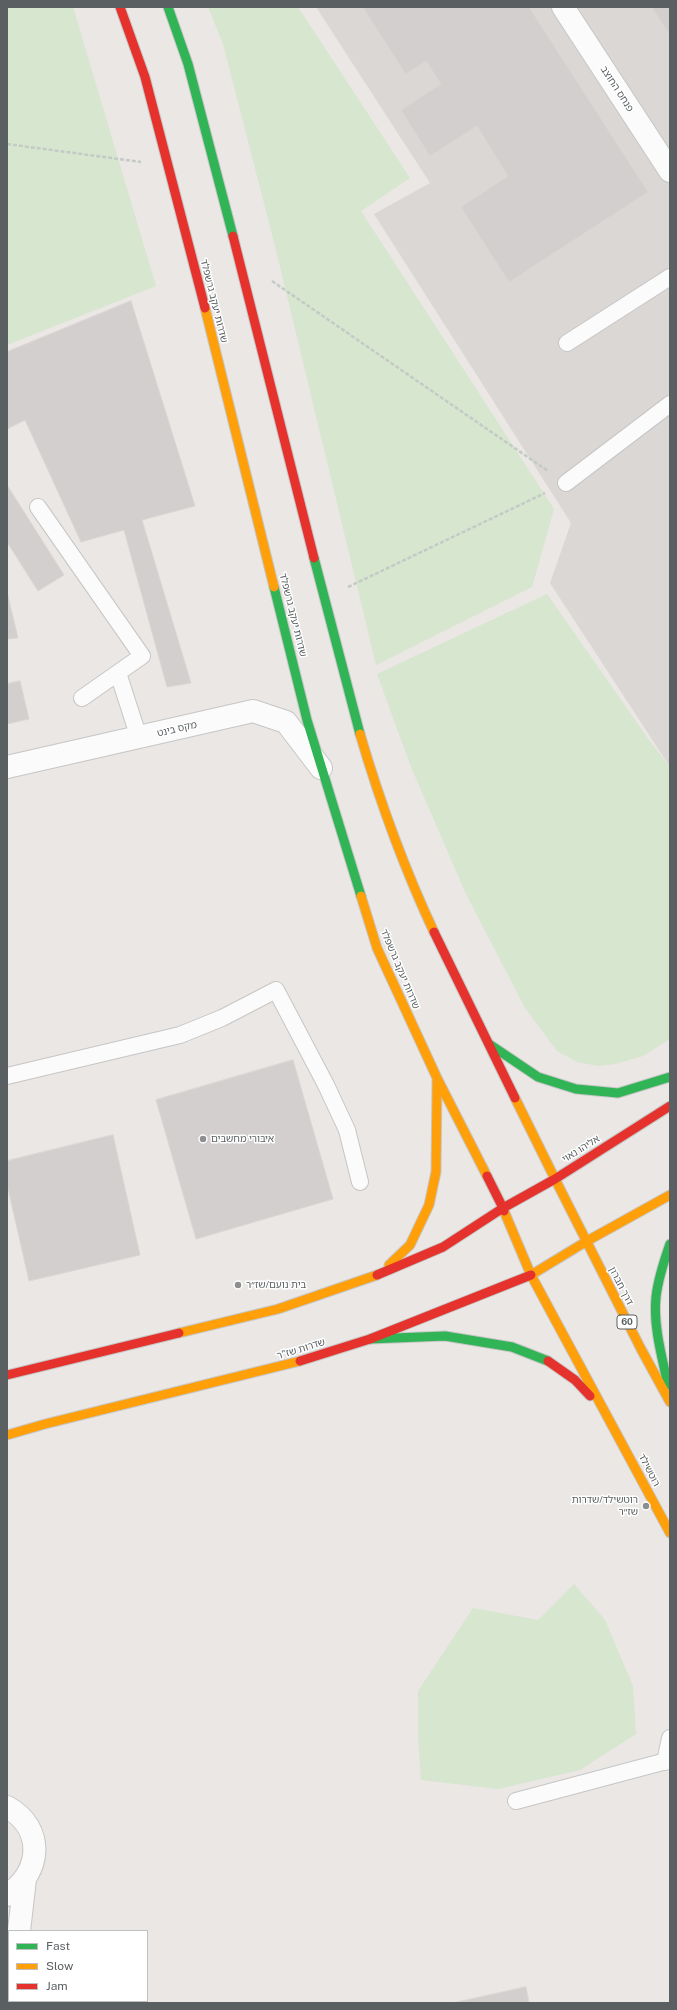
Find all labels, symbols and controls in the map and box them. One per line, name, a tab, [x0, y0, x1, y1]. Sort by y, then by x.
street label: פנחס החוצב	[598, 64, 636, 114]
street label: שדרות יעקב גרשפלד	[198, 258, 230, 344]
street label: שדרות יעקב גרשפלד	[277, 572, 309, 658]
street label: מקס בינט	[156, 719, 198, 739]
street label: שדרות יעקב גרשפלד	[378, 927, 422, 1011]
place label: איבורי מחשבים	[211, 1133, 274, 1145]
street label: אליהו נאוי	[560, 1133, 602, 1165]
marker: איבורי מחשבים	[198, 1134, 208, 1144]
street label: דרך חברון	[606, 1265, 636, 1307]
place label: בית נועם/שז״ר	[246, 1279, 306, 1291]
marker: בית נועם/שז״ר	[233, 1280, 243, 1290]
road number: 60	[617, 1315, 637, 1329]
street label: שדרות שז"ר	[275, 1336, 327, 1362]
street label: רוטשילד	[636, 1452, 662, 1488]
place label: רוטשילד/שדרות שז״ר	[572, 1494, 638, 1518]
marker: רוטשילד/שדרות שז״ר	[641, 1501, 651, 1511]
legend	[8, 1930, 148, 2002]
text: Fast	[46, 1939, 70, 1953]
text: Slow	[46, 1959, 73, 1973]
text: Jam	[46, 1979, 68, 1993]

